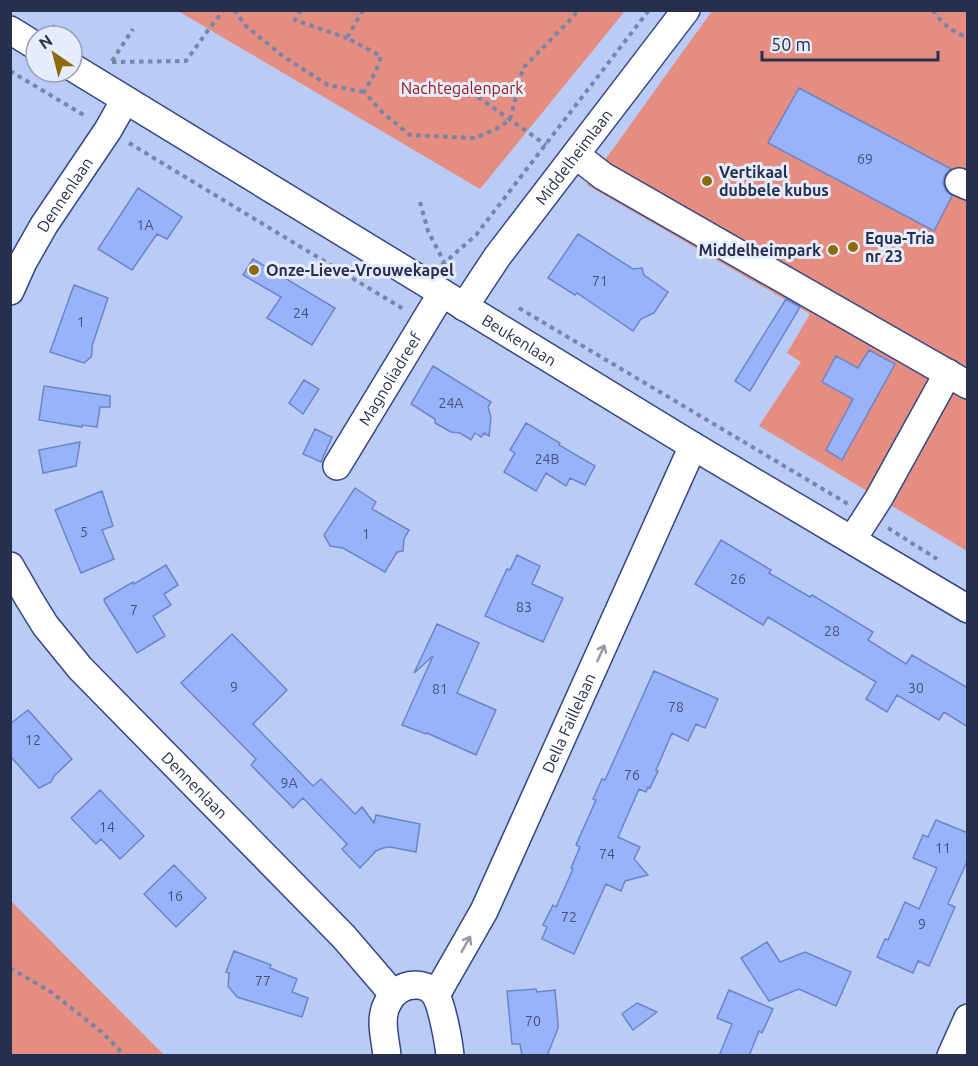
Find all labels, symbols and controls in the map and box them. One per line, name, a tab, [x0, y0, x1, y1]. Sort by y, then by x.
north arrow	[24, 24, 84, 84]
scale bar	[762, 24, 938, 62]
text: N	[35, 31, 55, 53]
text: 50 m	[771, 34, 811, 54]
park label: Nachtegalenpark	[401, 79, 523, 97]
street label: Middelheimlaan	[531, 106, 616, 208]
house number: 69	[857, 151, 873, 167]
street label: Dennenlaan	[33, 154, 96, 235]
place label: Vertikaal dubbele kubus	[719, 163, 829, 199]
marker: Vertikaal dubbele kubus	[700, 174, 714, 188]
house number: 1A	[137, 217, 154, 233]
place label: Equa-Tria nr 23	[865, 229, 935, 265]
marker: Equa-Tria nr 23	[846, 240, 860, 254]
place label: Middelheimpark	[698, 241, 821, 259]
marker: Middelheimpark	[826, 243, 840, 257]
place label: Onze-Lieve-Vrouwekapel	[266, 261, 454, 279]
marker: Onze-Lieve-Vrouwekapel	[247, 263, 261, 277]
house number: 71	[592, 273, 608, 289]
house number: 24	[293, 305, 309, 321]
street label: Beukenlaan	[479, 310, 560, 369]
house number: 1	[77, 314, 85, 330]
street label: Magnoliadreef	[355, 328, 425, 429]
house number: 24A	[439, 395, 463, 411]
house number: 24B	[535, 451, 559, 467]
house number: 5	[80, 524, 88, 540]
house number: 1	[362, 526, 370, 542]
house number: 26	[730, 571, 746, 587]
house number: 83	[516, 599, 532, 615]
house number: 7	[130, 602, 138, 618]
house number: 28	[824, 623, 840, 639]
one-way arrow	[595, 645, 607, 663]
street label: Della Faillelaan	[538, 670, 599, 776]
house number: 9	[230, 679, 238, 695]
house number: 30	[908, 680, 924, 696]
house number: 81	[432, 681, 448, 697]
house number: 78	[668, 699, 684, 715]
house number: 12	[25, 732, 41, 748]
street label: Dennenlaan	[158, 748, 231, 822]
house number: 76	[624, 767, 640, 783]
house number: 9A	[281, 775, 298, 791]
house number: 14	[99, 819, 115, 835]
house number: 11	[935, 840, 951, 856]
house number: 74	[599, 846, 615, 862]
house number: 16	[167, 888, 183, 904]
house number: 72	[561, 909, 577, 925]
house number: 9	[918, 916, 926, 932]
one-way arrow	[460, 936, 472, 953]
house number: 77	[255, 973, 271, 989]
house number: 70	[525, 1013, 541, 1029]

